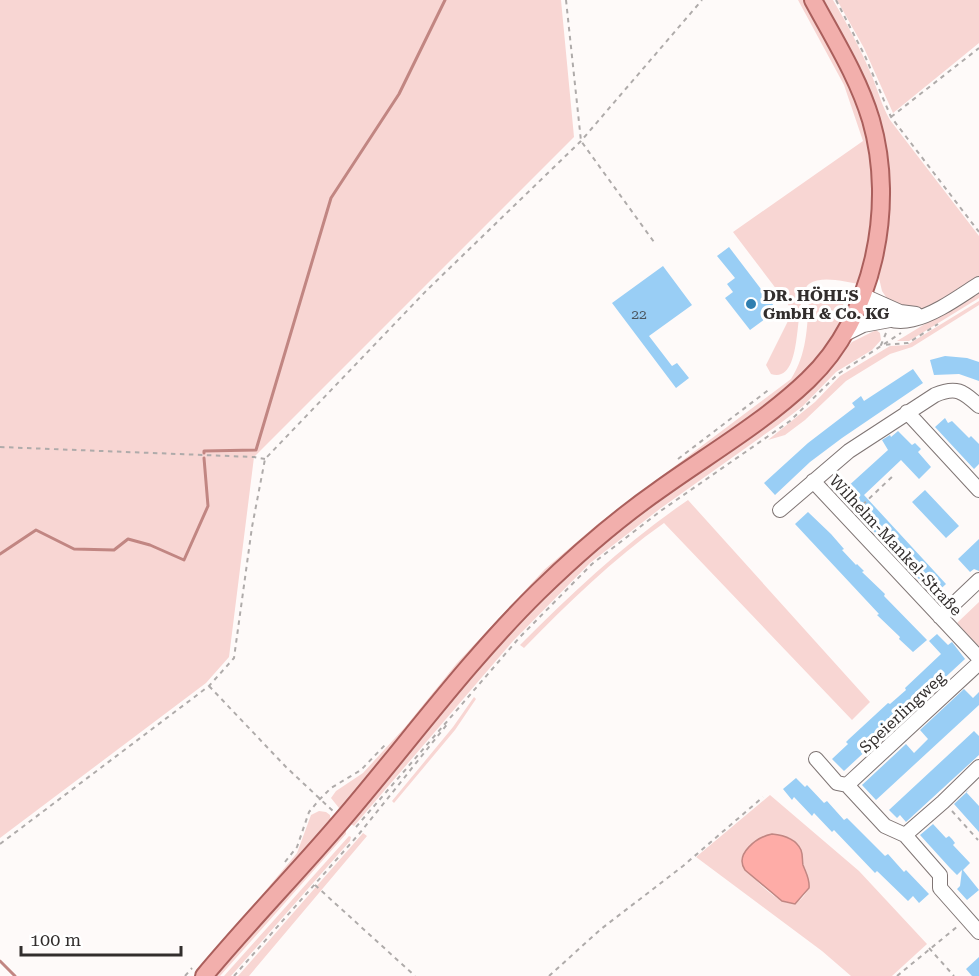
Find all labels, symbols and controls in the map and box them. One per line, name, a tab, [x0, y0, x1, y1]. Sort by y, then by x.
place label: DR. HÖHL'S GmbH & Co. KG	[763, 286, 890, 323]
marker: DR. HÖHL'S GmbH & Co. KG	[744, 297, 758, 311]
house number: 22	[631, 306, 647, 322]
street label: Wilhelm-Mankel-Straße	[825, 471, 966, 620]
street label: Speierlingweg	[856, 667, 950, 757]
scale bar	[21, 919, 182, 957]
text: 100 m	[30, 929, 81, 950]

